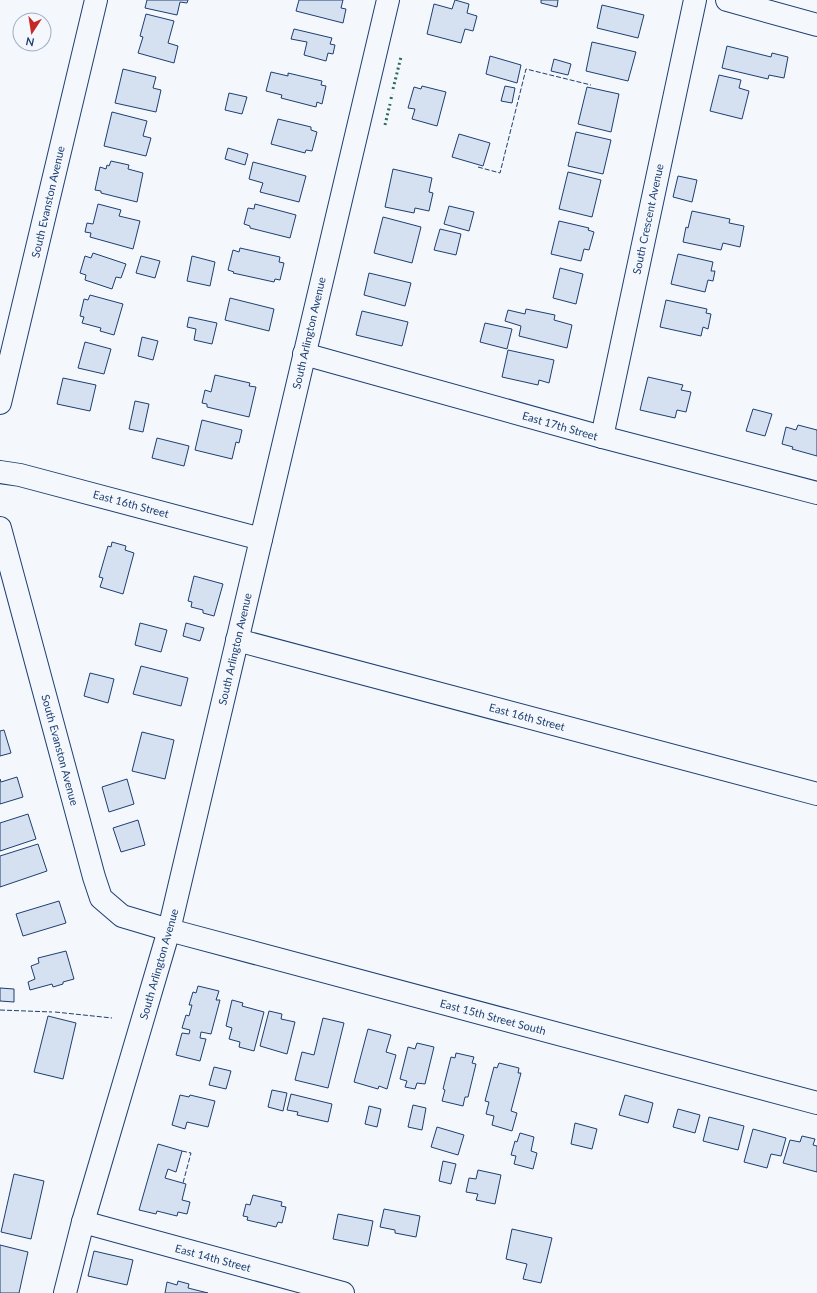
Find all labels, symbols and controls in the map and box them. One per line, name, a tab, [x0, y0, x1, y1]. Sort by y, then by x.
north arrow	[12, 12, 52, 52]
text: N	[24, 35, 35, 50]
street label: South Evanston Avenue	[28, 145, 67, 259]
street label: South Crescent Avenue	[629, 162, 666, 275]
street label: South Arlington Avenue	[289, 275, 328, 390]
street label: East 17th Street	[521, 409, 599, 443]
street label: East 16th Street	[92, 487, 170, 520]
street label: South Arlington Avenue	[215, 591, 254, 706]
street label: South Evanston Avenue	[39, 693, 82, 807]
street label: East 16th Street	[488, 700, 566, 733]
street label: South Arlington Avenue	[136, 907, 181, 1021]
street label: East 15th Street South	[439, 996, 548, 1037]
street label: East 14th Street	[174, 1241, 252, 1274]

